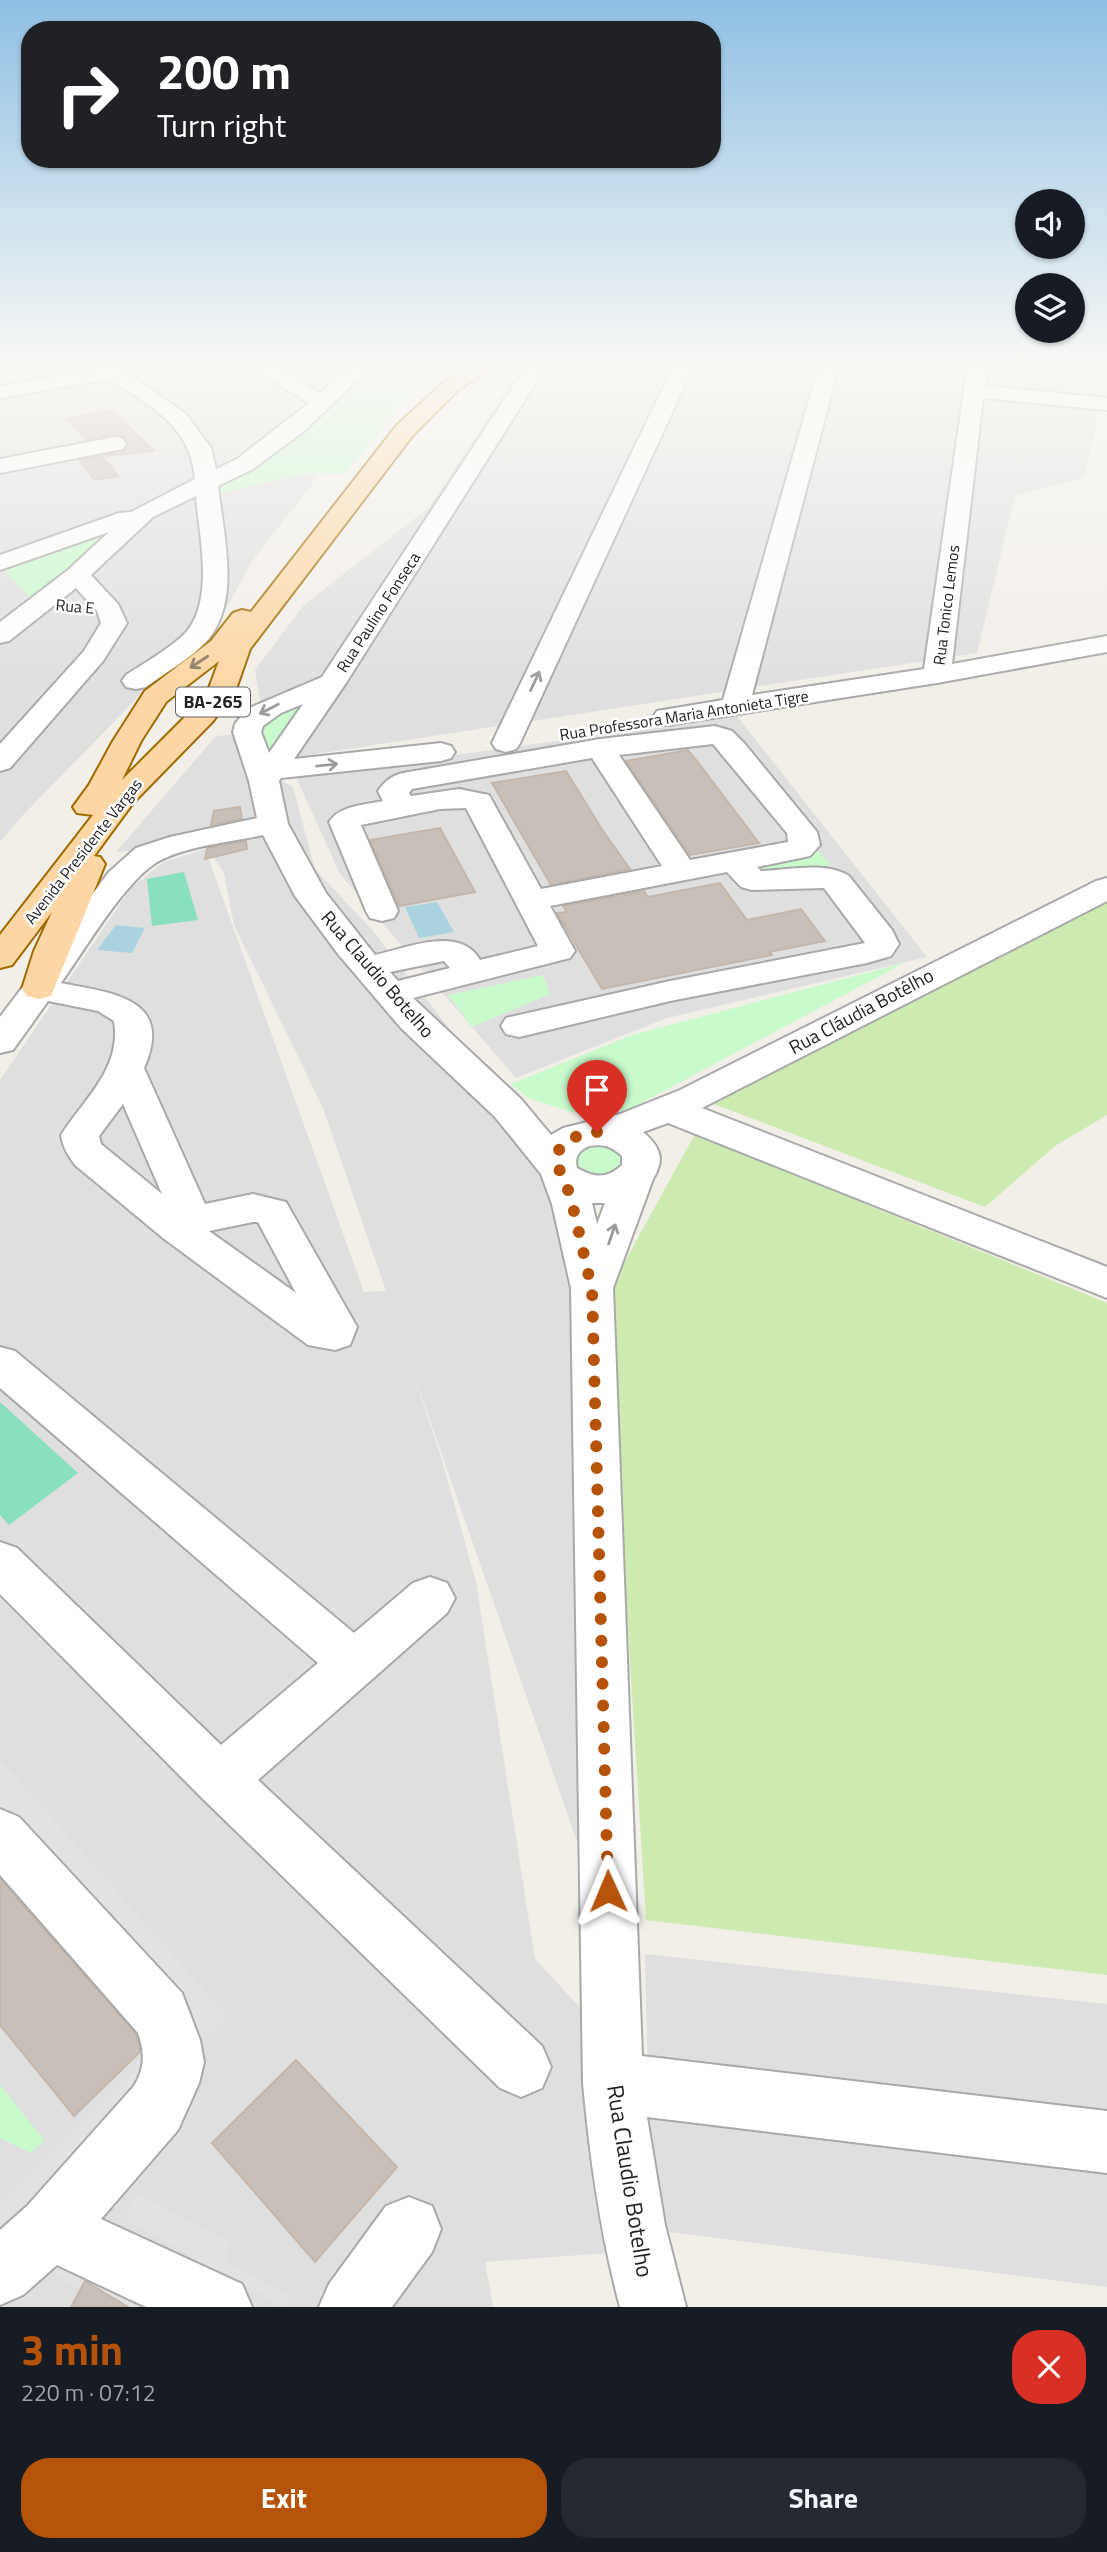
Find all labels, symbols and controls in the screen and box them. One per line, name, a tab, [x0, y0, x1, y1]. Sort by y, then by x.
text: 200 m	[157, 33, 291, 108]
icon: right	[42, 49, 133, 140]
text: Turn right	[157, 101, 286, 149]
map controls	[1015, 189, 1085, 343]
button: sound	[1015, 189, 1085, 259]
button: layers	[1015, 273, 1085, 343]
street label: Rua Tonico Lemos	[927, 543, 965, 667]
street label: Rua Paulino Fonseca	[330, 547, 426, 677]
street label: Rua E	[55, 592, 95, 620]
one-way arrow	[190, 655, 209, 670]
one-way arrow	[529, 671, 543, 692]
street label: Rua Professora Maria Antonieta Tigre	[558, 683, 810, 747]
road number: BA-265	[176, 688, 250, 716]
one-way arrow	[259, 702, 280, 716]
one-way arrow	[315, 758, 338, 771]
street label: Avenida Presidente Vargas	[18, 773, 148, 929]
street label: Rua Claudio Botelho	[315, 903, 442, 1044]
street label: Rua Cláudia Botêlho	[783, 960, 938, 1061]
pin	[567, 1060, 627, 1132]
icon: arrive	[578, 1071, 616, 1109]
one-way arrow	[607, 1223, 619, 1245]
position arrow	[571, 1854, 645, 1928]
street label: Rua Claudio Botelho	[598, 2082, 663, 2280]
text: 3 min	[21, 2317, 123, 2381]
button: close	[1012, 2330, 1086, 2404]
text: 220 m · 07:12	[21, 2375, 156, 2410]
button: Exit	[21, 2458, 547, 2538]
button: Share	[561, 2458, 1086, 2538]

